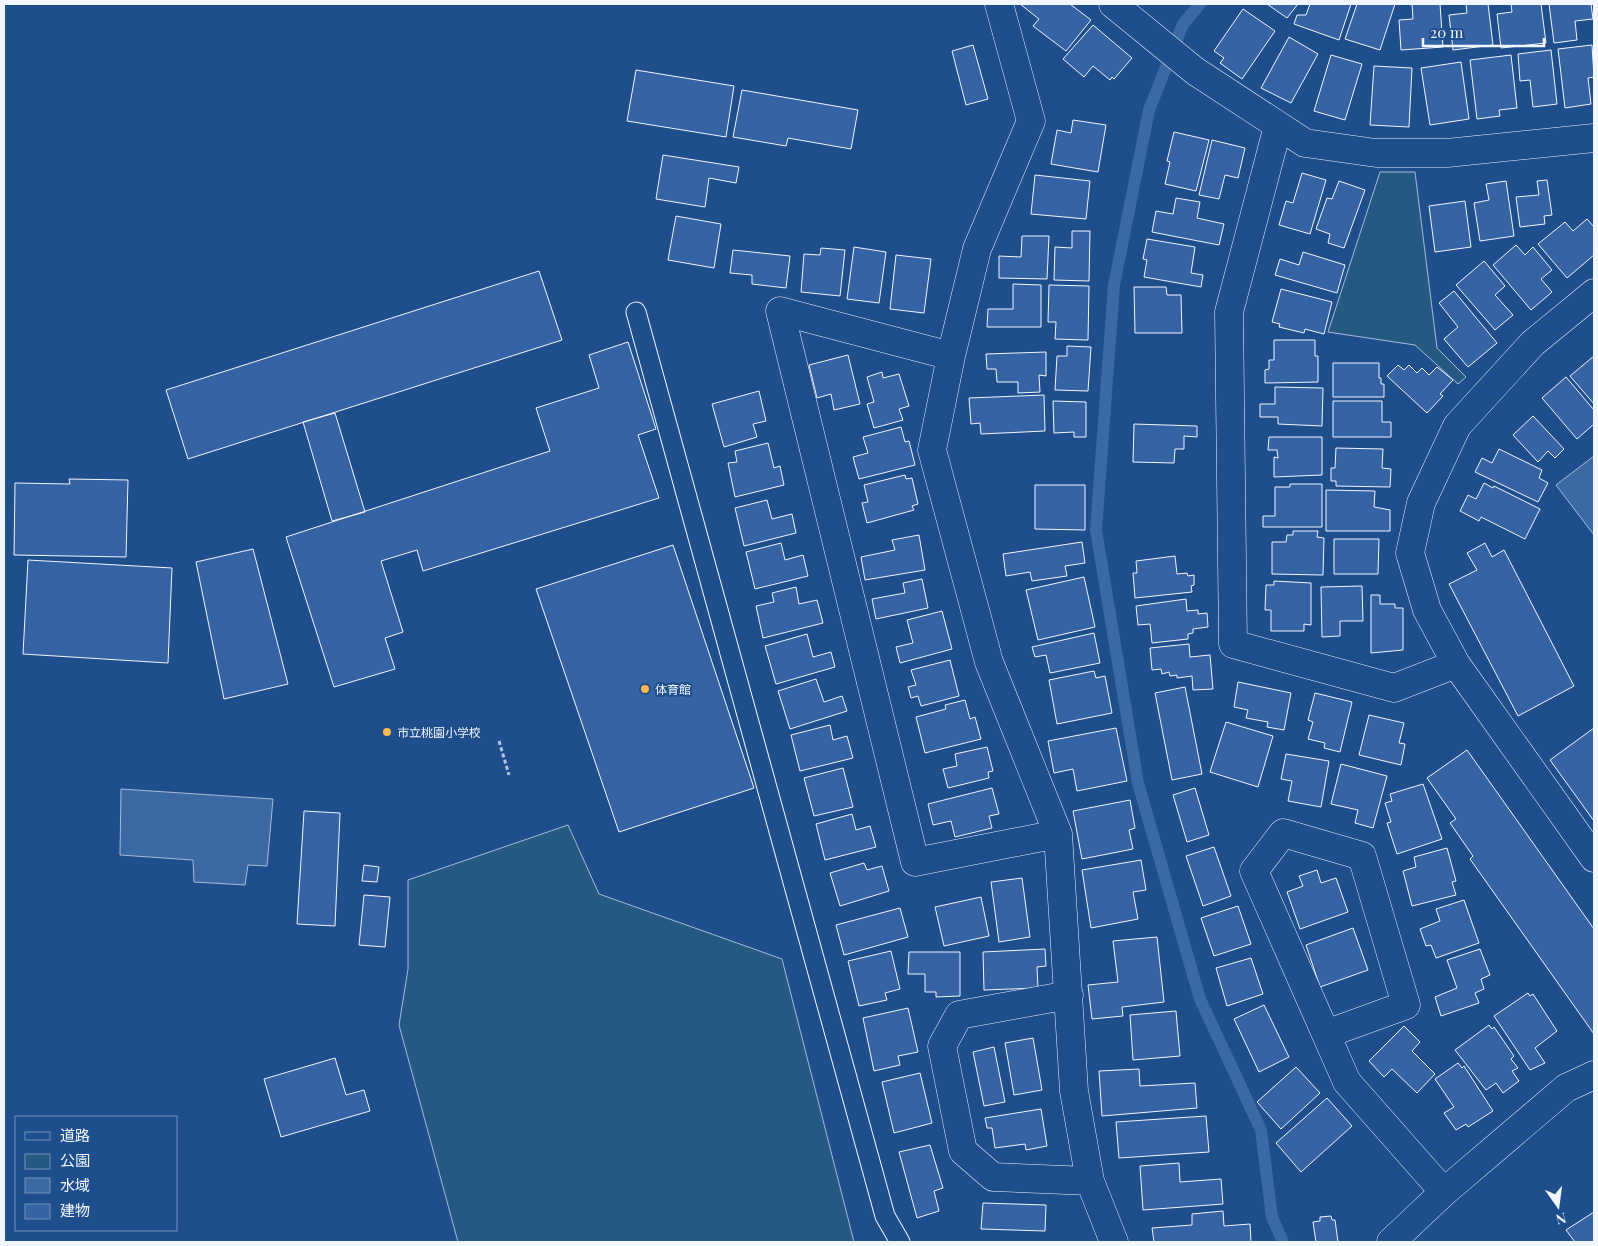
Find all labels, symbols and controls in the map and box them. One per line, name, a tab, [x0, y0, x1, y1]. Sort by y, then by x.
scale bar	[1423, 15, 1544, 47]
text: 20 m	[1430, 22, 1464, 42]
place label: 体育館	[655, 681, 691, 697]
marker: 体育館	[639, 683, 651, 695]
place label: 市立桃園小学校	[397, 724, 481, 740]
marker: 市立桃園小学校	[381, 726, 393, 738]
legend	[15, 1116, 178, 1231]
text: 道路	[60, 1125, 90, 1145]
text: 公園	[60, 1150, 90, 1170]
text: 水域	[60, 1175, 90, 1195]
north arrow	[1533, 1181, 1583, 1231]
text: 建物	[60, 1200, 90, 1220]
text: N	[1554, 1209, 1568, 1230]

